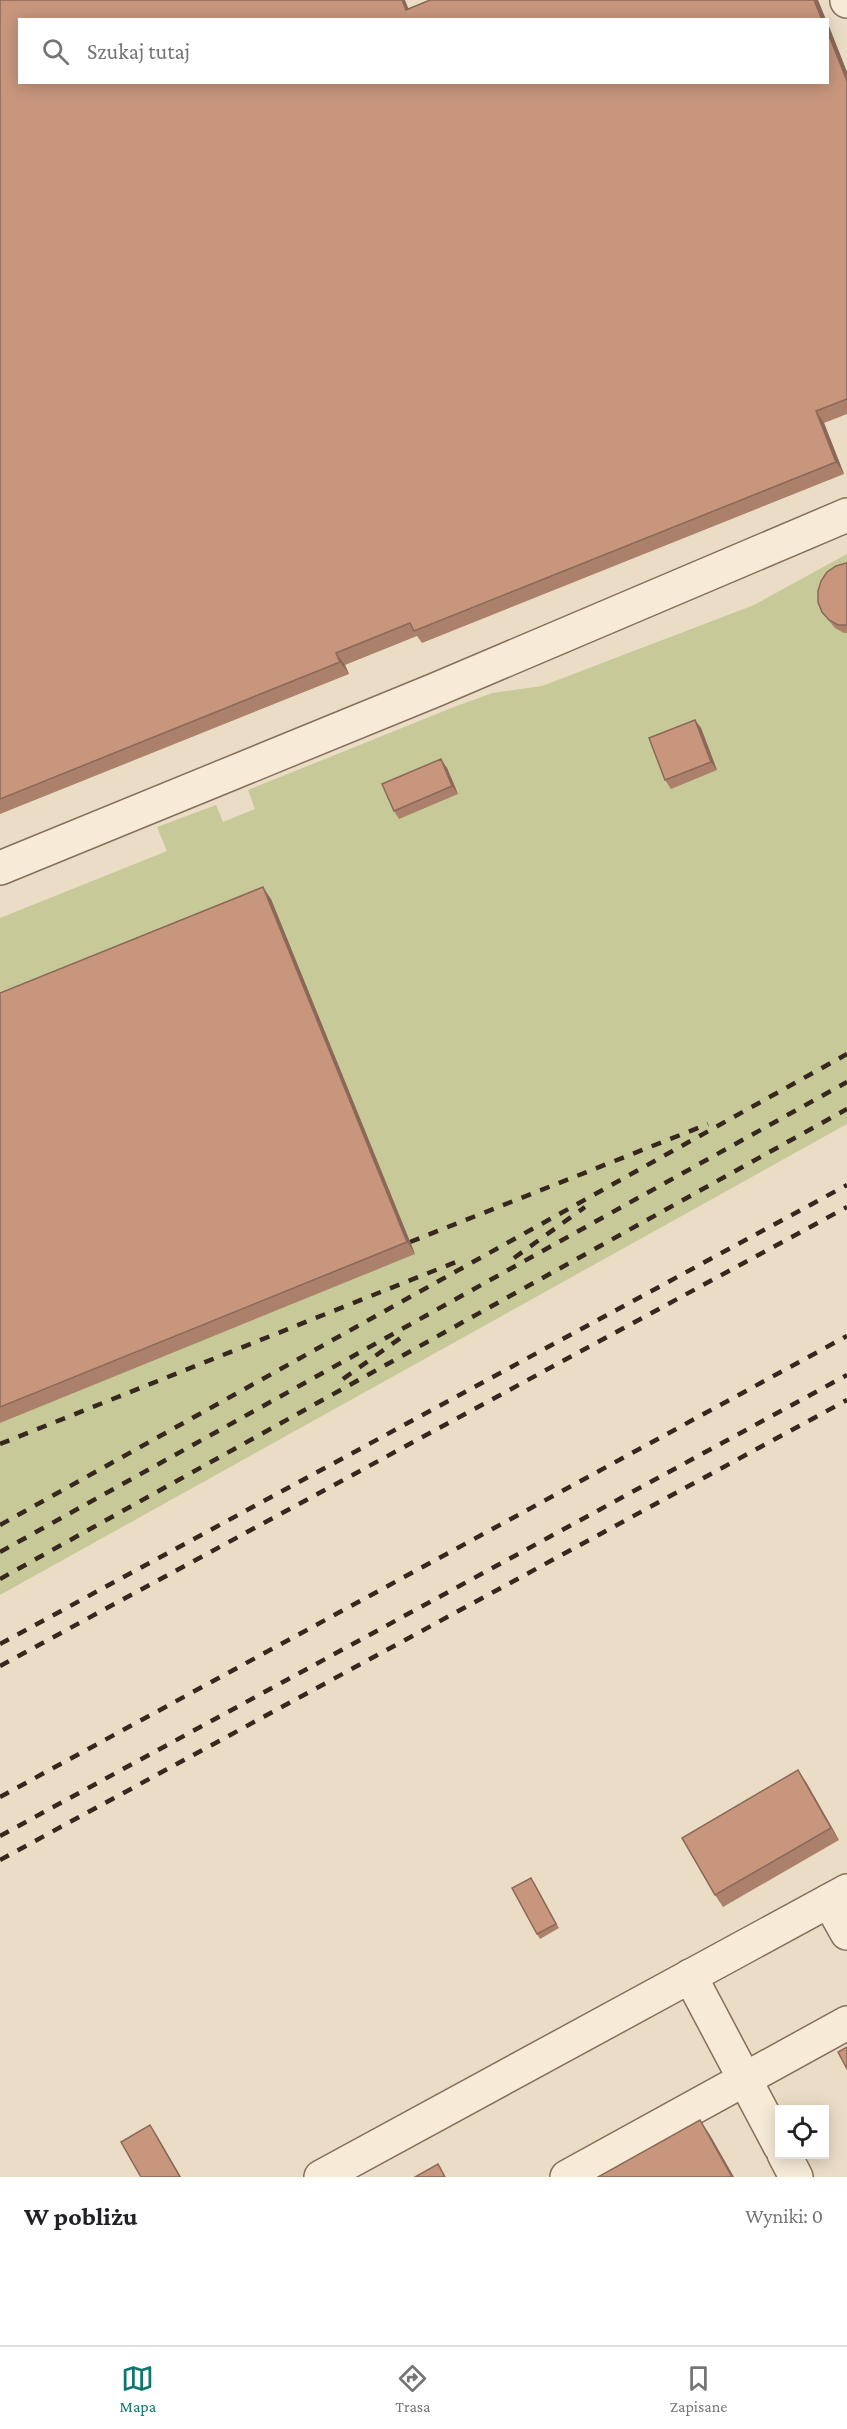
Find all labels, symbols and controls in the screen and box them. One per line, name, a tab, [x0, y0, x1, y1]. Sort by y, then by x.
search box	[18, 18, 829, 84]
icon: search	[39, 35, 72, 68]
text: Szukaj tutaj	[87, 39, 190, 64]
map controls	[775, 2105, 829, 2159]
button: locate	[775, 2105, 829, 2159]
text: W pobliżu	[24, 2202, 138, 2231]
text: Wyniki: 0	[745, 2205, 823, 2227]
tab: Mapa	[120, 2362, 156, 2415]
tab: Trasa	[395, 2362, 431, 2415]
tab: Zapisane	[670, 2362, 727, 2415]

